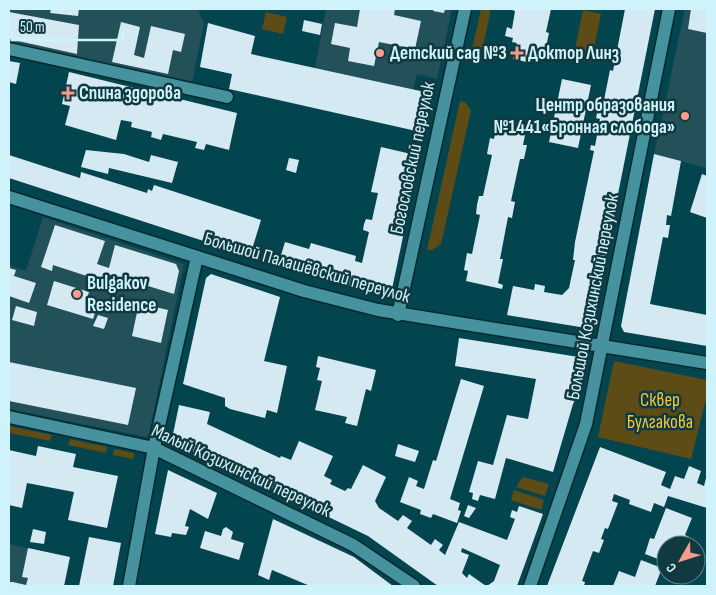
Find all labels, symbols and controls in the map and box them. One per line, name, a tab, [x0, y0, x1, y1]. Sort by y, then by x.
scale bar	[12, 10, 124, 42]
text: 50 m	[20, 18, 45, 37]
place label: Детский сад №3	[390, 42, 507, 65]
place label: Доктор Линз	[528, 42, 619, 65]
marker: Доктор Линз	[510, 46, 524, 60]
marker: Детский сад №3	[374, 47, 386, 59]
street label: Богословский переулок	[386, 79, 441, 236]
place label: Спина здорова	[79, 82, 181, 105]
marker: Спина здорова	[61, 86, 75, 100]
place label: Центр образования №1441«Бронная слобода»	[493, 94, 675, 139]
marker: Центр образования №1441«Бронная слобода»	[679, 110, 691, 122]
street label: Большой Козихинский переулок	[562, 191, 624, 402]
street label: Большой Палашёвский переулок	[201, 227, 414, 309]
place label: Bulgakov Residence	[87, 272, 156, 317]
marker: Bulgakov Residence	[71, 288, 83, 300]
park label: Сквер Булгакова	[627, 389, 693, 434]
street label: Малый Козихинский переулок	[148, 419, 335, 523]
north arrow	[656, 535, 706, 585]
text: С	[662, 560, 680, 576]

